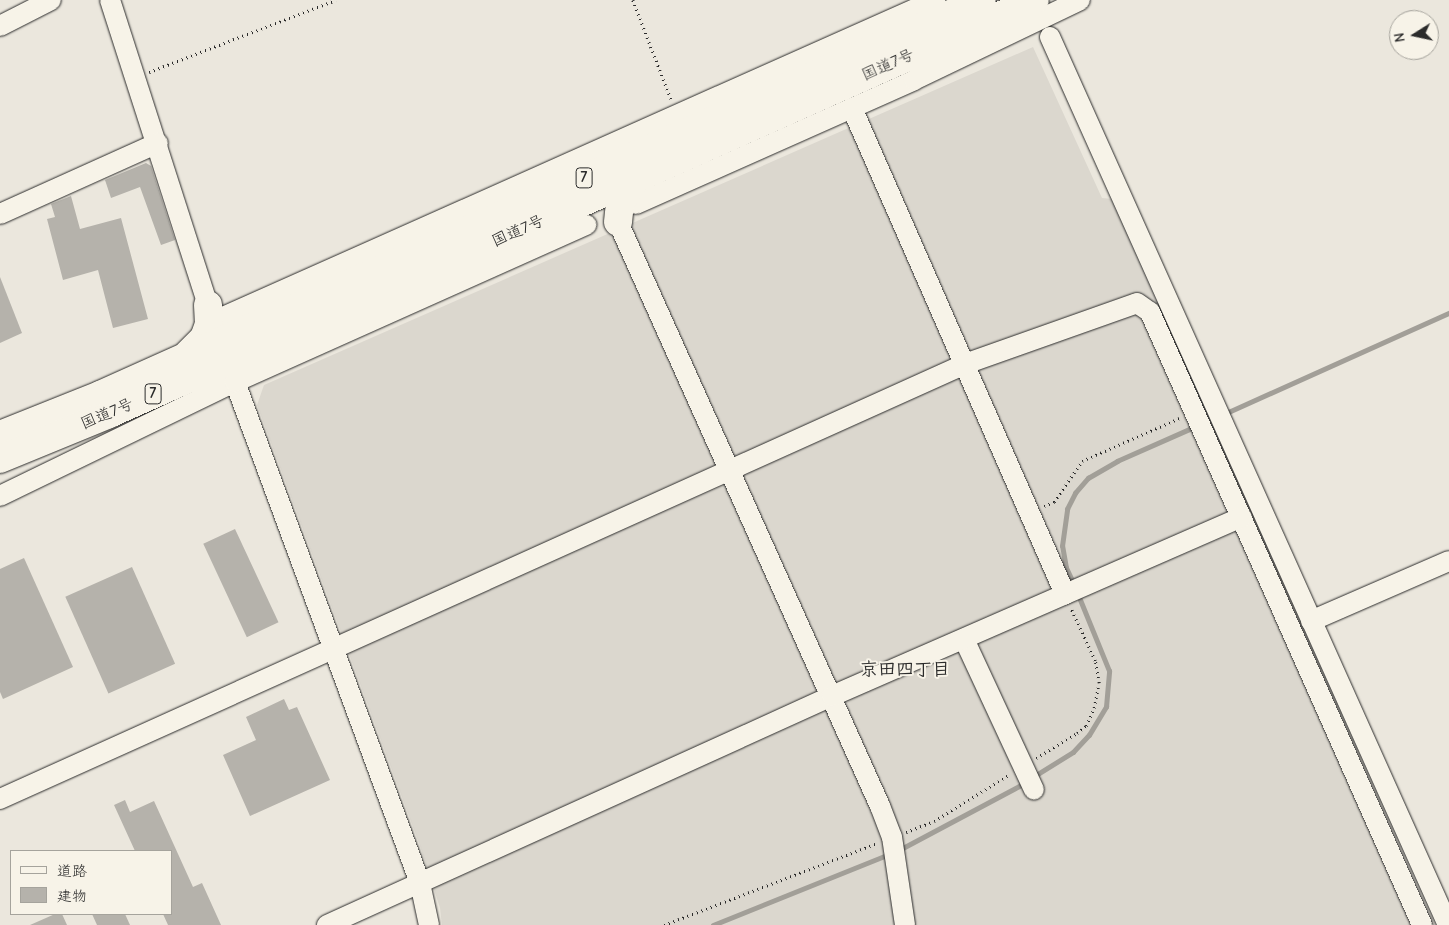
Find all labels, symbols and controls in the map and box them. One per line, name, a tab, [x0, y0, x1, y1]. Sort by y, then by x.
north arrow	[1389, 10, 1439, 60]
text: N	[1391, 32, 1409, 44]
street label: 国道7号	[859, 45, 917, 85]
road number: 7	[575, 166, 593, 190]
street label: 国道7号	[489, 211, 547, 251]
road number: 7	[144, 382, 162, 406]
street label: 国道7号	[78, 394, 136, 434]
district label: 京田四丁目	[860, 659, 950, 681]
legend	[10, 850, 172, 915]
text: 道路	[57, 862, 87, 880]
text: 建物	[57, 887, 87, 905]

